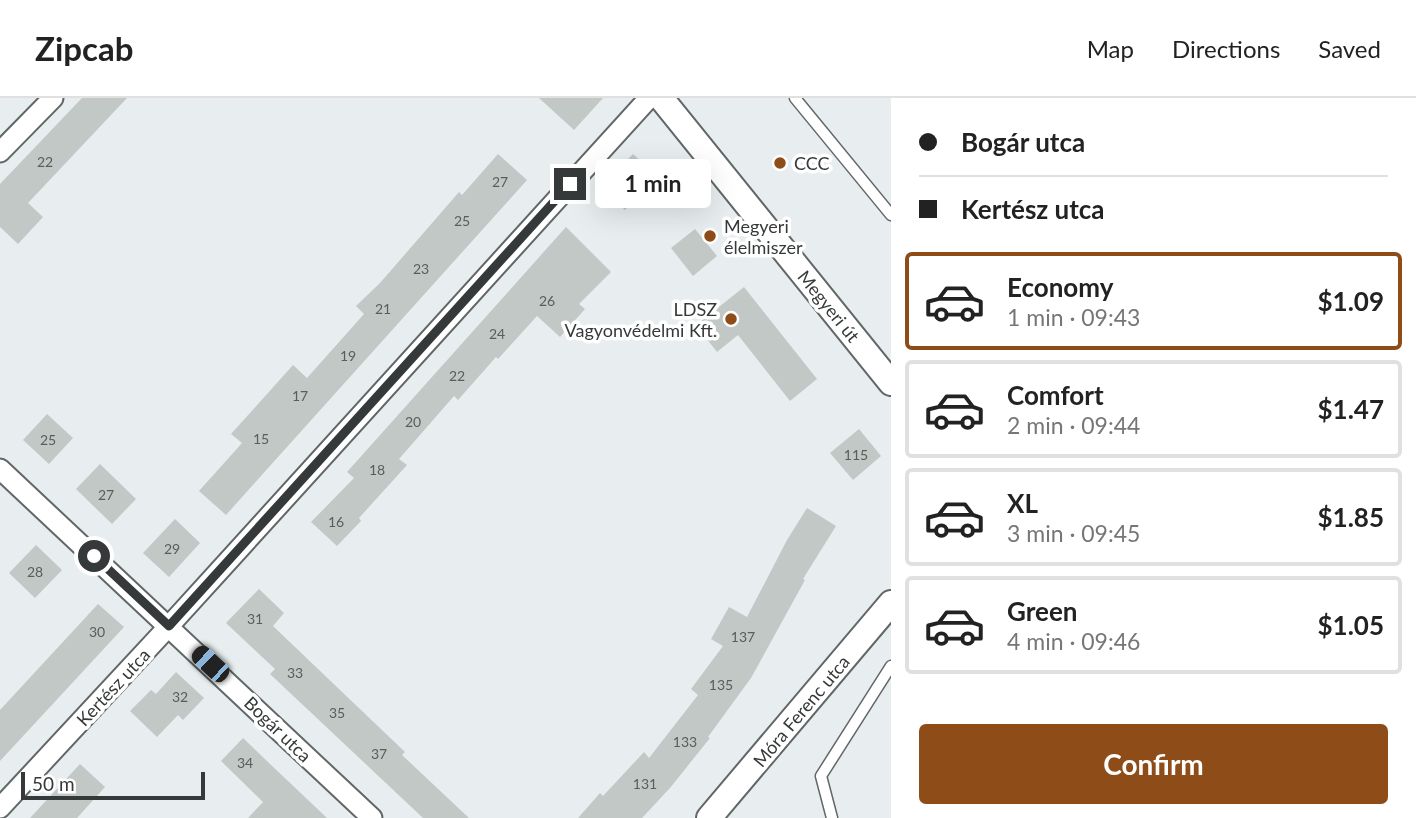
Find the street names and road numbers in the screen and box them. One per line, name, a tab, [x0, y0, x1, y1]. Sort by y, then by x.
street label: Megyeri út	[793, 266, 865, 347]
street label: Kertész utca	[72, 644, 154, 730]
street label: Móra Ferenc utca	[748, 651, 854, 771]
street label: Bogár utca	[240, 692, 316, 766]

